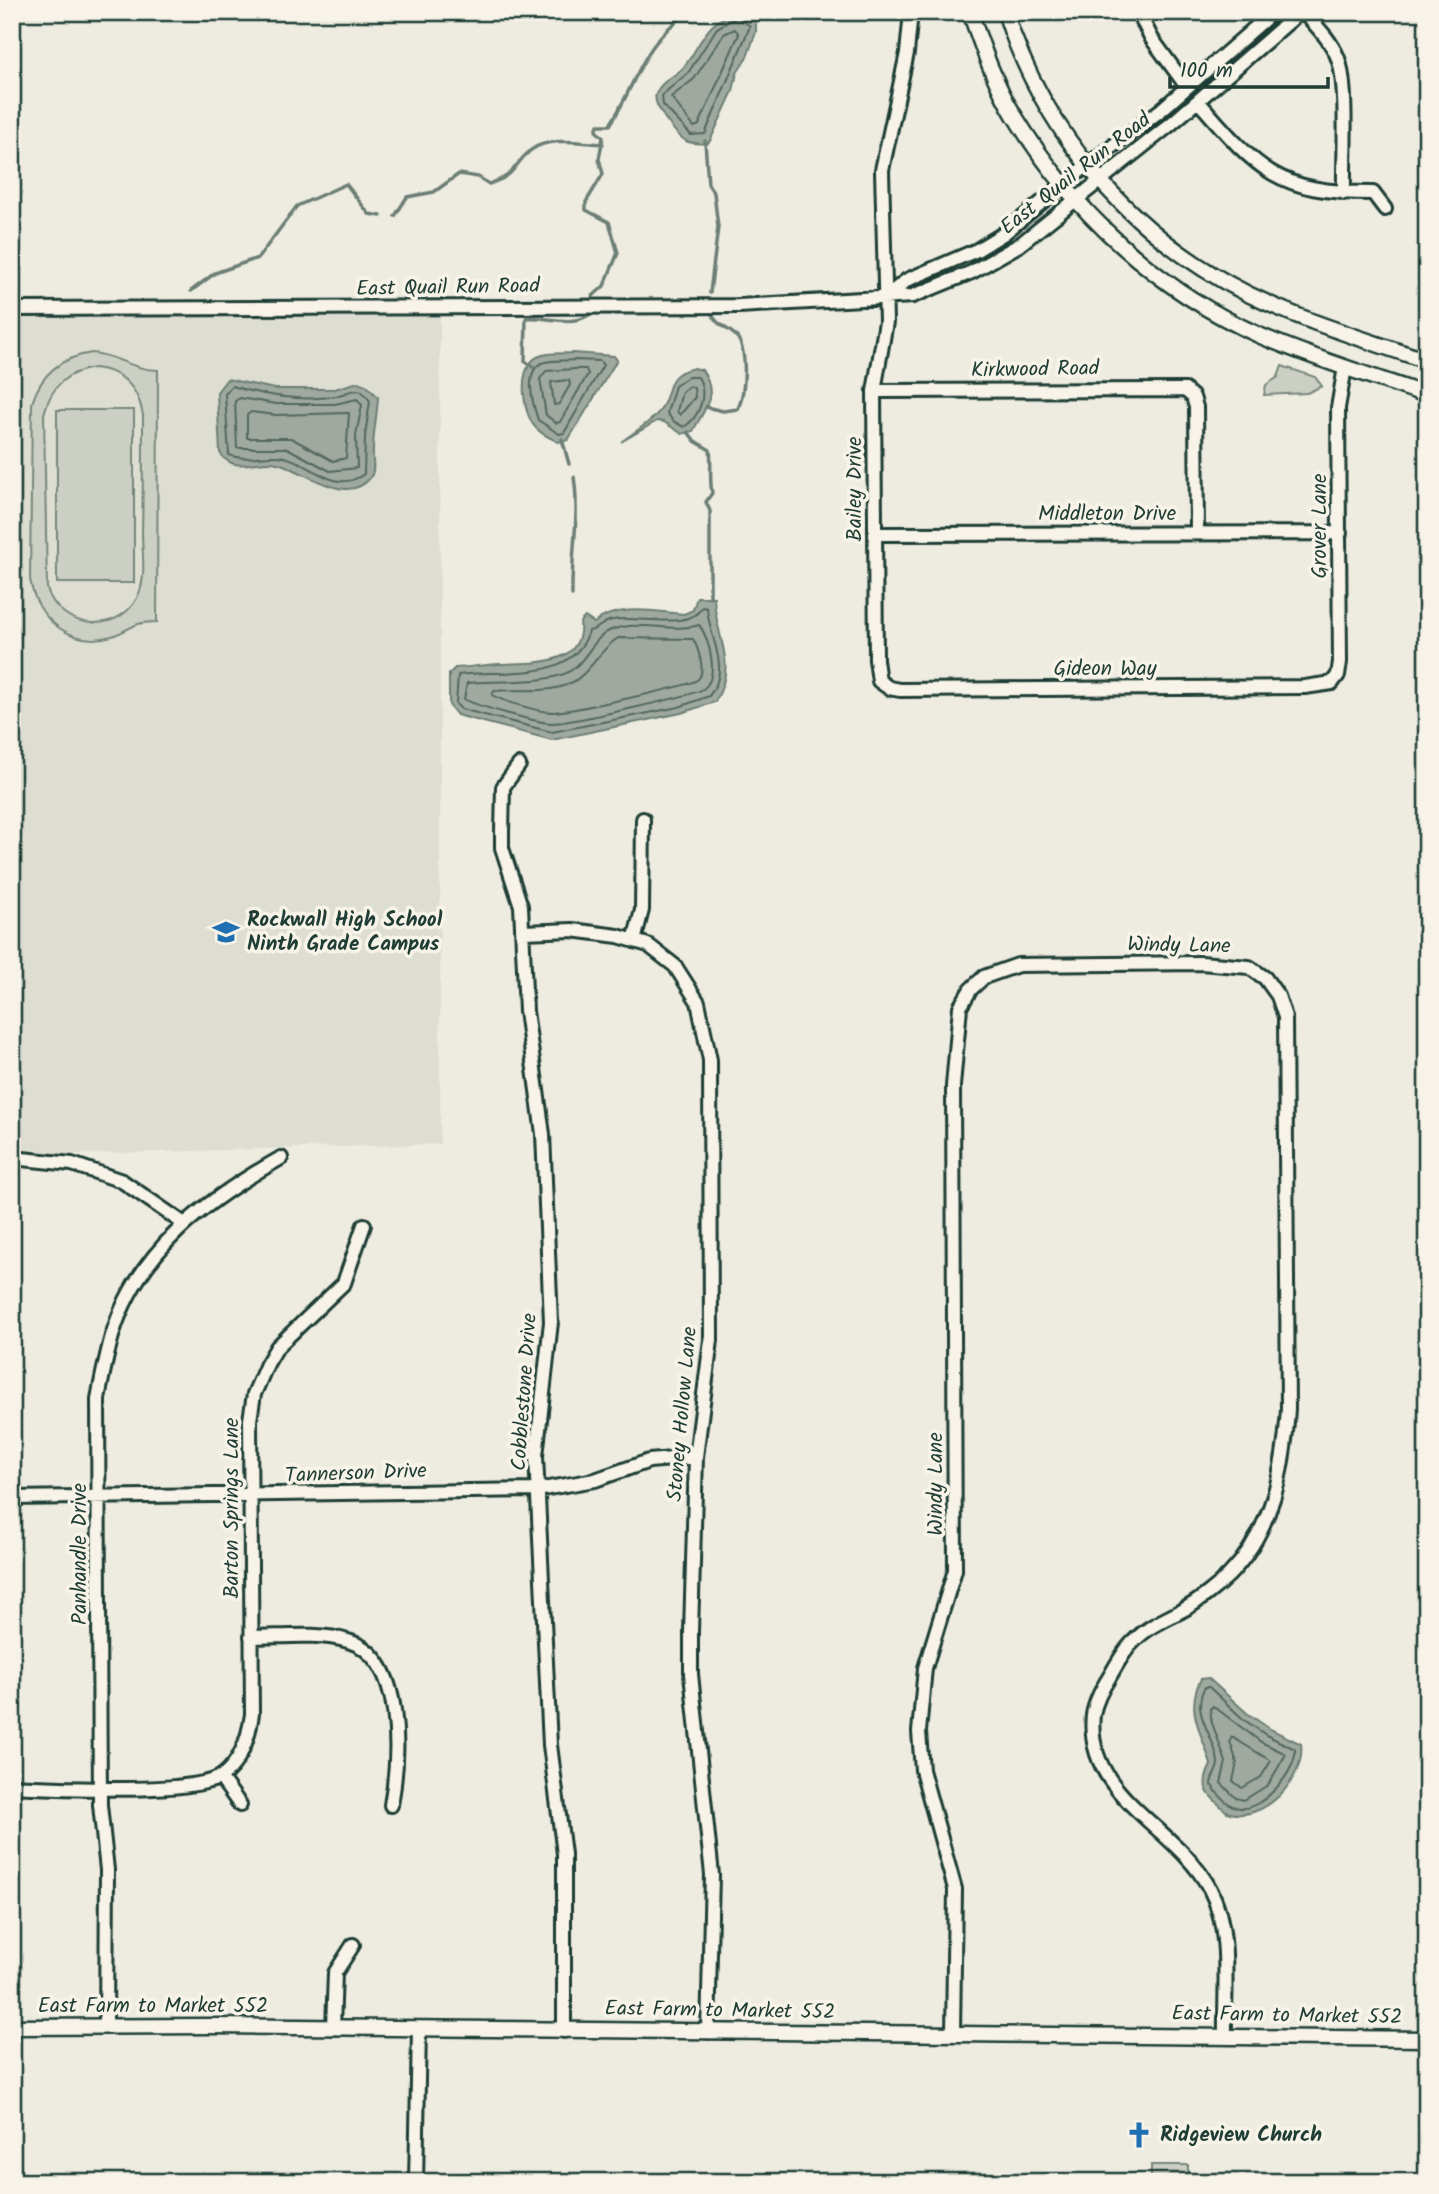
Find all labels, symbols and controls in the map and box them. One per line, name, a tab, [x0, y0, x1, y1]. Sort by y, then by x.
scale bar	[1170, 46, 1327, 90]
text: 100 m	[1180, 55, 1233, 88]
street label: East Quail Run Road	[993, 104, 1159, 244]
street label: East Quail Run Road	[356, 270, 541, 306]
street label: Kirkwood Road	[971, 352, 1100, 388]
street label: Bailey Drive	[839, 436, 872, 541]
street label: Grover Lane	[1304, 473, 1337, 578]
street label: Middleton Drive	[1038, 498, 1177, 531]
street label: Gideon Way	[1053, 653, 1157, 686]
place label: Rockwall High School Ninth Grade Campus	[247, 904, 443, 961]
school or university icon: Rockwall High School Ninth Grade Campus	[211, 917, 241, 947]
street label: Windy Lane	[1127, 929, 1231, 963]
street label: Cobblestone Drive	[503, 1311, 547, 1472]
street label: Stoney Hollow Lane	[659, 1325, 707, 1503]
street label: Barton Springs Lane	[216, 1417, 249, 1599]
street label: Windy Lane	[920, 1432, 953, 1536]
street label: Tannerson Drive	[285, 1455, 428, 1493]
street label: Panhandle Drive	[64, 1482, 97, 1625]
street label: East Farm to Market 552	[38, 1990, 268, 2023]
street label: East Farm to Market 552	[604, 1992, 836, 2030]
street label: East Farm to Market 552	[1171, 1997, 1403, 2035]
place label: Ridgeview Church	[1160, 2119, 1322, 2152]
church icon: Ridgeview Church	[1124, 2120, 1154, 2150]

